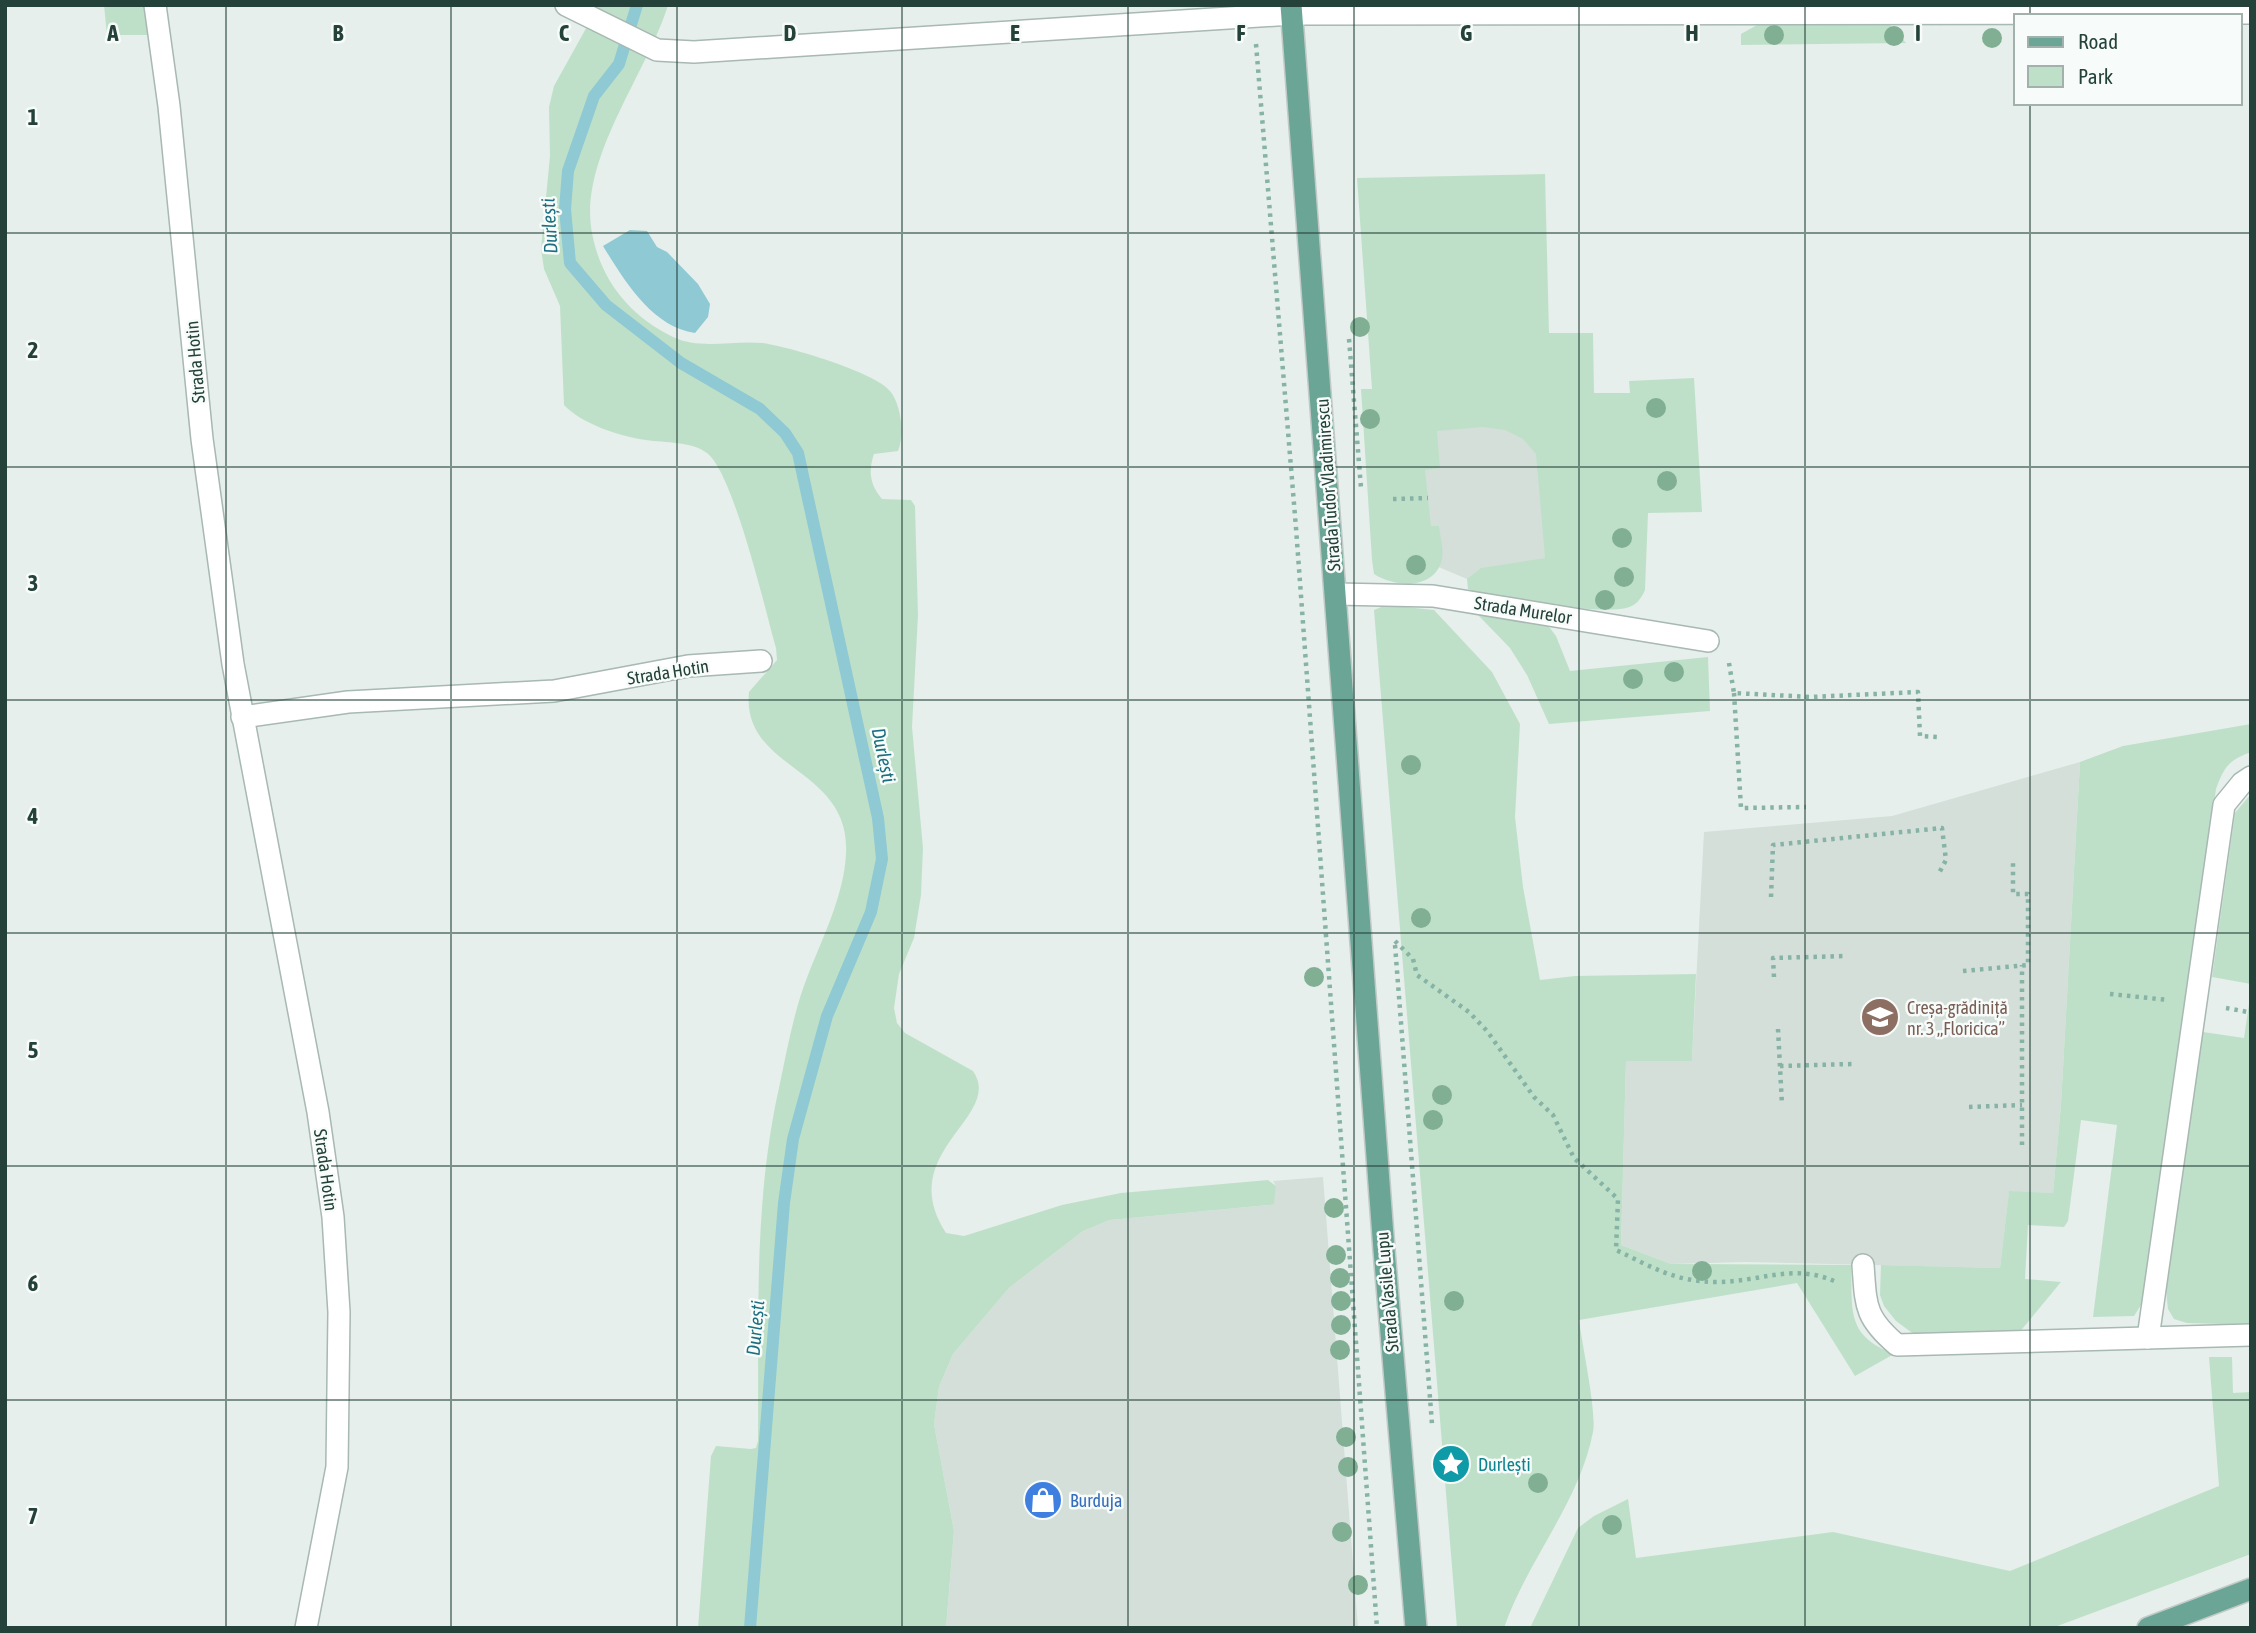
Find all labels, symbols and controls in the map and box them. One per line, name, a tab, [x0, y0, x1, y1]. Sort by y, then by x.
legend	[2014, 14, 2242, 105]
text: A	[106, 20, 119, 46]
text: B	[333, 20, 344, 46]
text: C	[559, 20, 570, 46]
text: D	[784, 20, 797, 46]
text: E	[1010, 20, 1020, 46]
text: F	[1236, 20, 1246, 46]
text: G	[1460, 20, 1472, 46]
text: H	[1685, 20, 1699, 46]
text: I	[1915, 20, 1921, 46]
text: Road	[2078, 29, 2118, 53]
text: Park	[2078, 64, 2113, 88]
text: 1	[28, 104, 39, 130]
water label: Durlești	[537, 198, 561, 254]
street label: Strada Hotin	[181, 320, 209, 404]
text: 2	[28, 337, 38, 363]
street label: Strada Tudor Vladimirescu	[1311, 398, 1345, 572]
text: 3	[28, 570, 38, 596]
street label: Strada Murelor	[1473, 592, 1574, 628]
street label: Strada Hotin	[626, 655, 710, 689]
water label: Durlești	[867, 726, 901, 784]
text: 4	[27, 803, 39, 829]
school or university icon: Creșa-grădiniță nr. 3 „Floricica”	[1859, 996, 1901, 1038]
place label: Creșa-grădiniță nr. 3 „Floricica”	[1907, 997, 2008, 1039]
text: 5	[28, 1037, 39, 1063]
street label: Strada Hotin	[310, 1128, 342, 1212]
street label: Strada Vasile Lupu	[1371, 1231, 1403, 1353]
text: 6	[28, 1270, 39, 1296]
water label: Durlești	[742, 1299, 768, 1357]
place icon: Durlești	[1430, 1443, 1472, 1485]
place label: Durlești	[1478, 1454, 1531, 1475]
shop icon: Burduja	[1022, 1479, 1064, 1521]
place label: Burduja	[1070, 1490, 1122, 1511]
text: 7	[28, 1503, 38, 1529]

